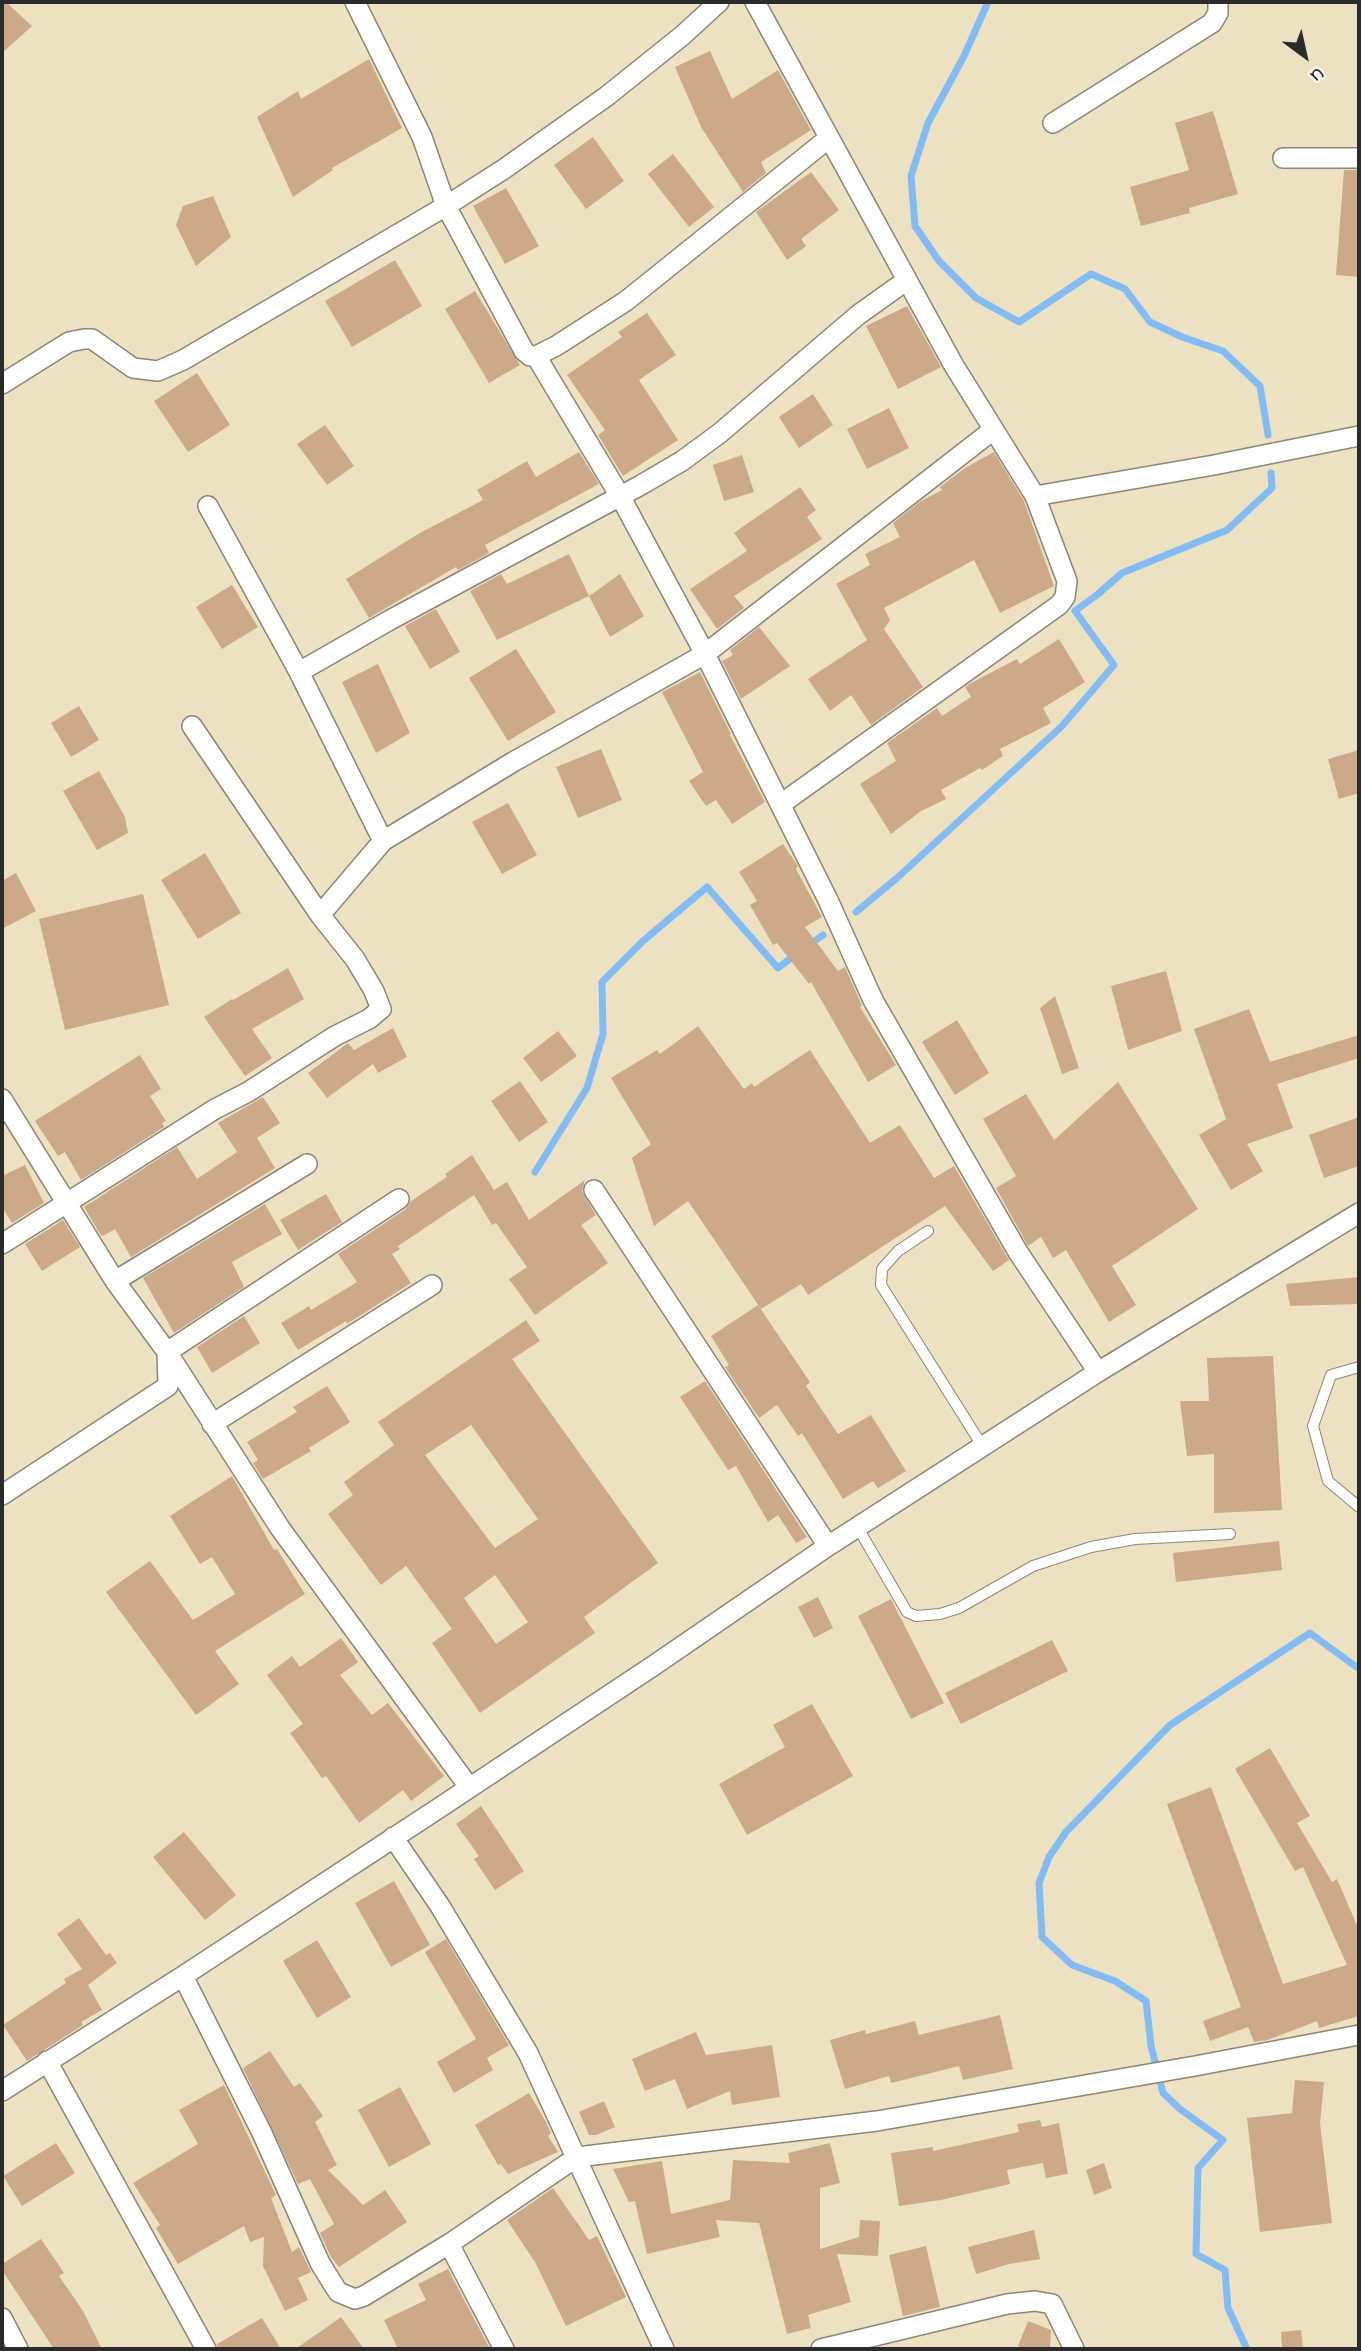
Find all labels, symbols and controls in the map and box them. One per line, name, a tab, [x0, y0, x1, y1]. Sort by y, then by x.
north arrow	[1270, 21, 1340, 91]
text: U	[1304, 59, 1329, 89]

